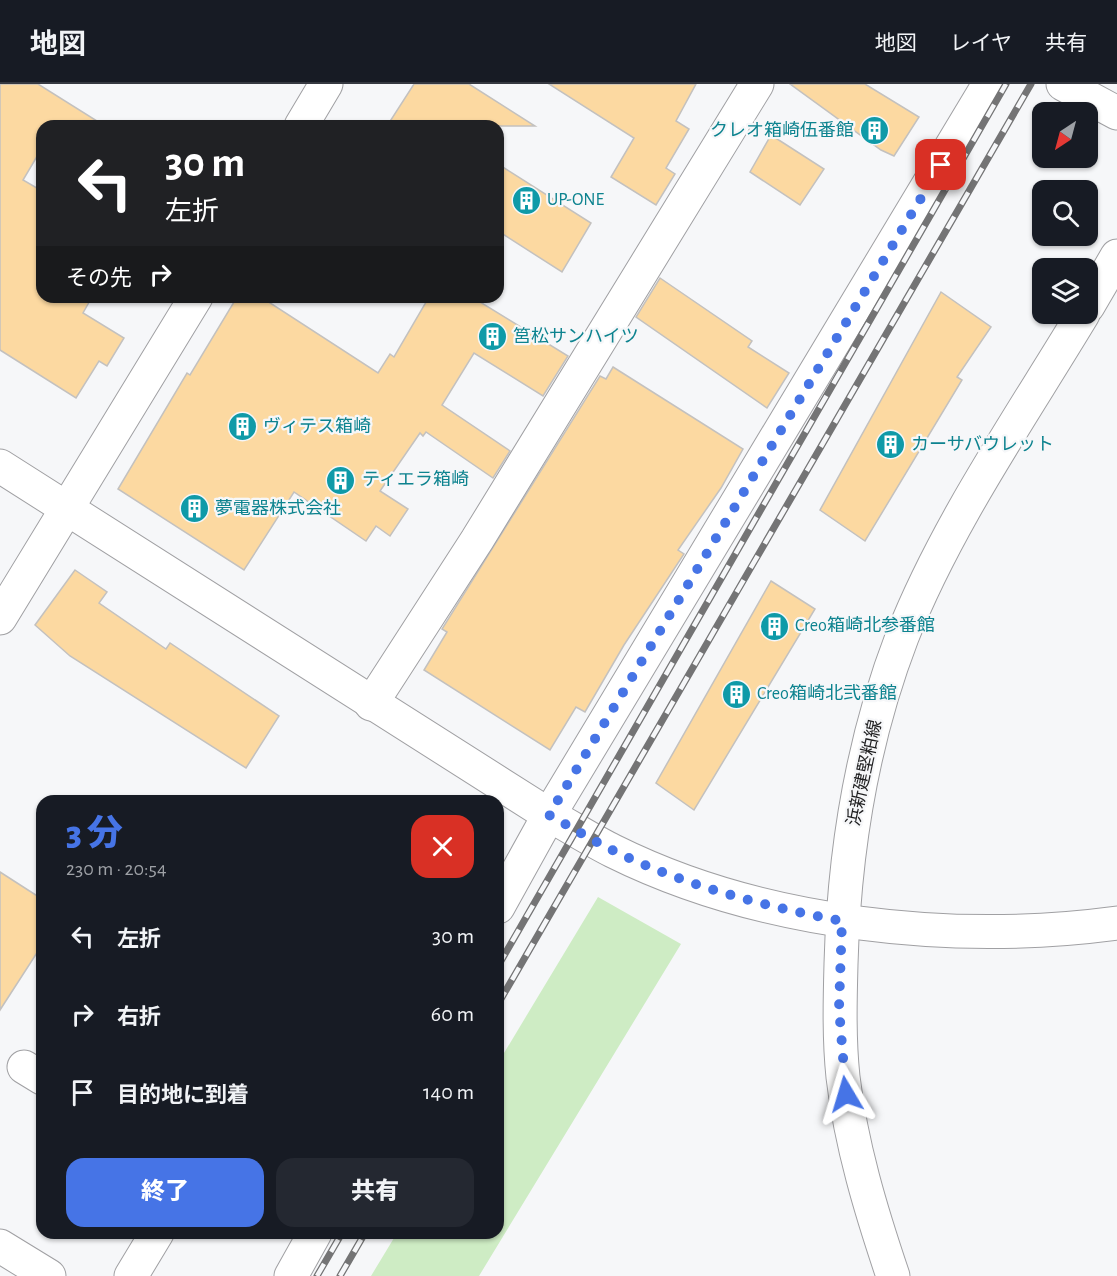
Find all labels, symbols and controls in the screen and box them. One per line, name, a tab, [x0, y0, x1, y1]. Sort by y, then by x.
text: 地図	[30, 31, 86, 59]
text: 地図	[875, 33, 917, 54]
text: レイヤ	[950, 33, 1012, 54]
text: 共有	[1045, 33, 1087, 54]
north arrow	[1032, 102, 1098, 168]
map controls	[1032, 102, 1098, 324]
building icon: クレオ箱崎伍番館	[859, 115, 891, 147]
place label: クレオ箱崎伍番館	[710, 120, 854, 140]
pin	[915, 139, 966, 190]
text: 30 m	[165, 142, 245, 184]
icon: left	[66, 144, 144, 222]
icon: arrive	[924, 148, 957, 181]
button: search	[1032, 180, 1098, 246]
building icon: UP-ONE	[510, 184, 542, 216]
place label: UP-ONE	[547, 191, 605, 209]
text: 左折	[165, 198, 219, 225]
icon: right	[144, 258, 177, 291]
button: layers	[1032, 258, 1098, 324]
text: その先	[66, 267, 132, 289]
building icon: 筥松サンハイツ	[476, 321, 508, 353]
place label: 筥松サンハイツ	[513, 327, 639, 346]
building icon: ヴィテス箱崎	[226, 411, 258, 443]
place label: ヴィテス箱崎	[263, 416, 371, 436]
building icon: カーサバウレット	[874, 429, 906, 461]
place label: カーサバウレット	[911, 435, 1054, 454]
building icon: ティエラ箱崎	[325, 464, 357, 496]
place label: ティエラ箱崎	[362, 469, 469, 489]
building icon: 夢電器株式会社	[178, 493, 210, 525]
place label: 夢電器株式会社	[215, 499, 341, 518]
building icon: Creo箱崎北参番館	[758, 610, 790, 642]
place label: Creo箱崎北参番館	[795, 615, 935, 635]
building icon: Creo箱崎北弐番館	[720, 678, 752, 710]
place label: Creo箱崎北弐番館	[757, 683, 897, 703]
street label: 浜新建堅粕線	[843, 718, 885, 828]
button: close	[411, 815, 474, 878]
text: 3 分	[66, 816, 123, 852]
text: 230 m · 20:54	[66, 859, 167, 879]
icon: left	[66, 920, 99, 953]
text: 30 m	[432, 925, 474, 947]
text: 左折	[117, 928, 161, 950]
icon: right	[66, 998, 99, 1031]
text: 60 m	[431, 1003, 474, 1025]
text: 右折	[117, 1006, 161, 1028]
position arrow	[814, 1062, 878, 1126]
icon: arrive	[66, 1076, 99, 1109]
text: 140 m	[423, 1081, 474, 1103]
text: 目的地に到着	[117, 1084, 249, 1106]
button: 終了	[66, 1158, 264, 1227]
button: 共有	[276, 1158, 474, 1227]

